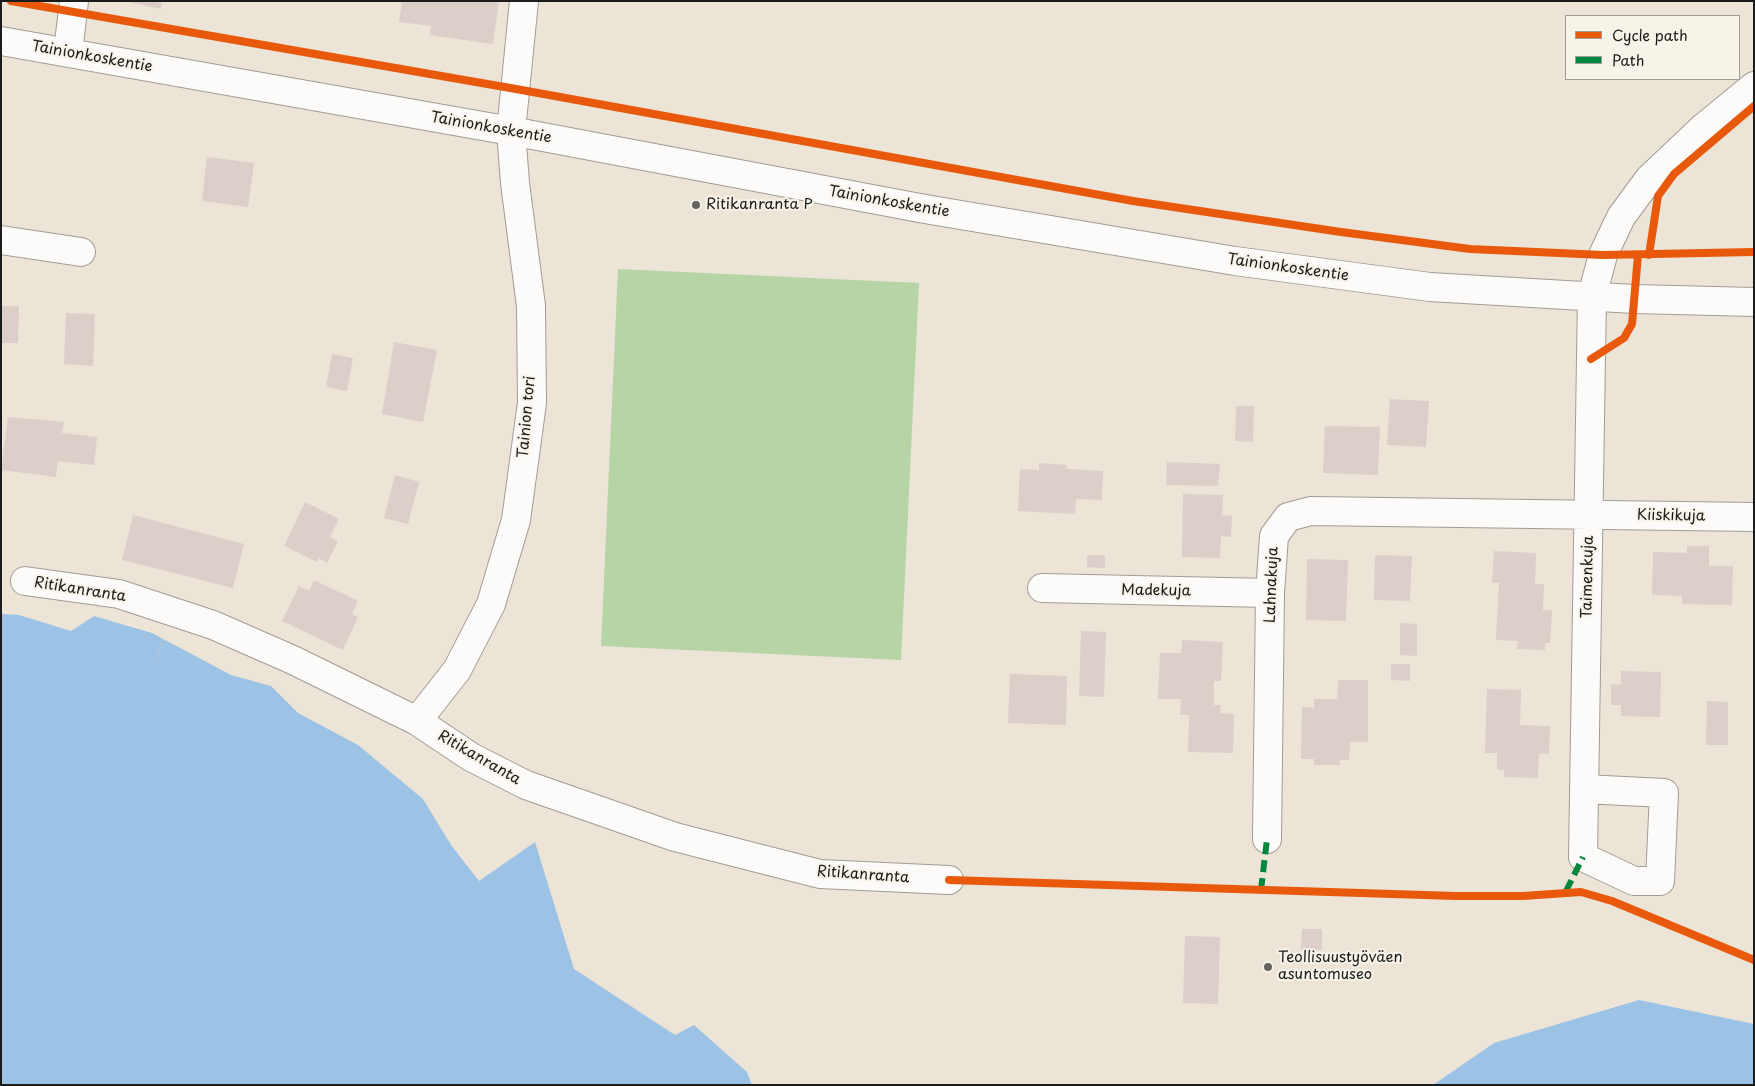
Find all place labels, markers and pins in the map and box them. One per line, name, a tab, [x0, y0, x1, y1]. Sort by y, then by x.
place label: Ritikanranta P	[706, 196, 813, 214]
marker: Ritikanranta P	[690, 199, 702, 211]
place label: Teollisuustyöväen asuntomuseo	[1278, 949, 1403, 984]
marker: Teollisuustyöväen asuntomuseo	[1262, 961, 1274, 973]

